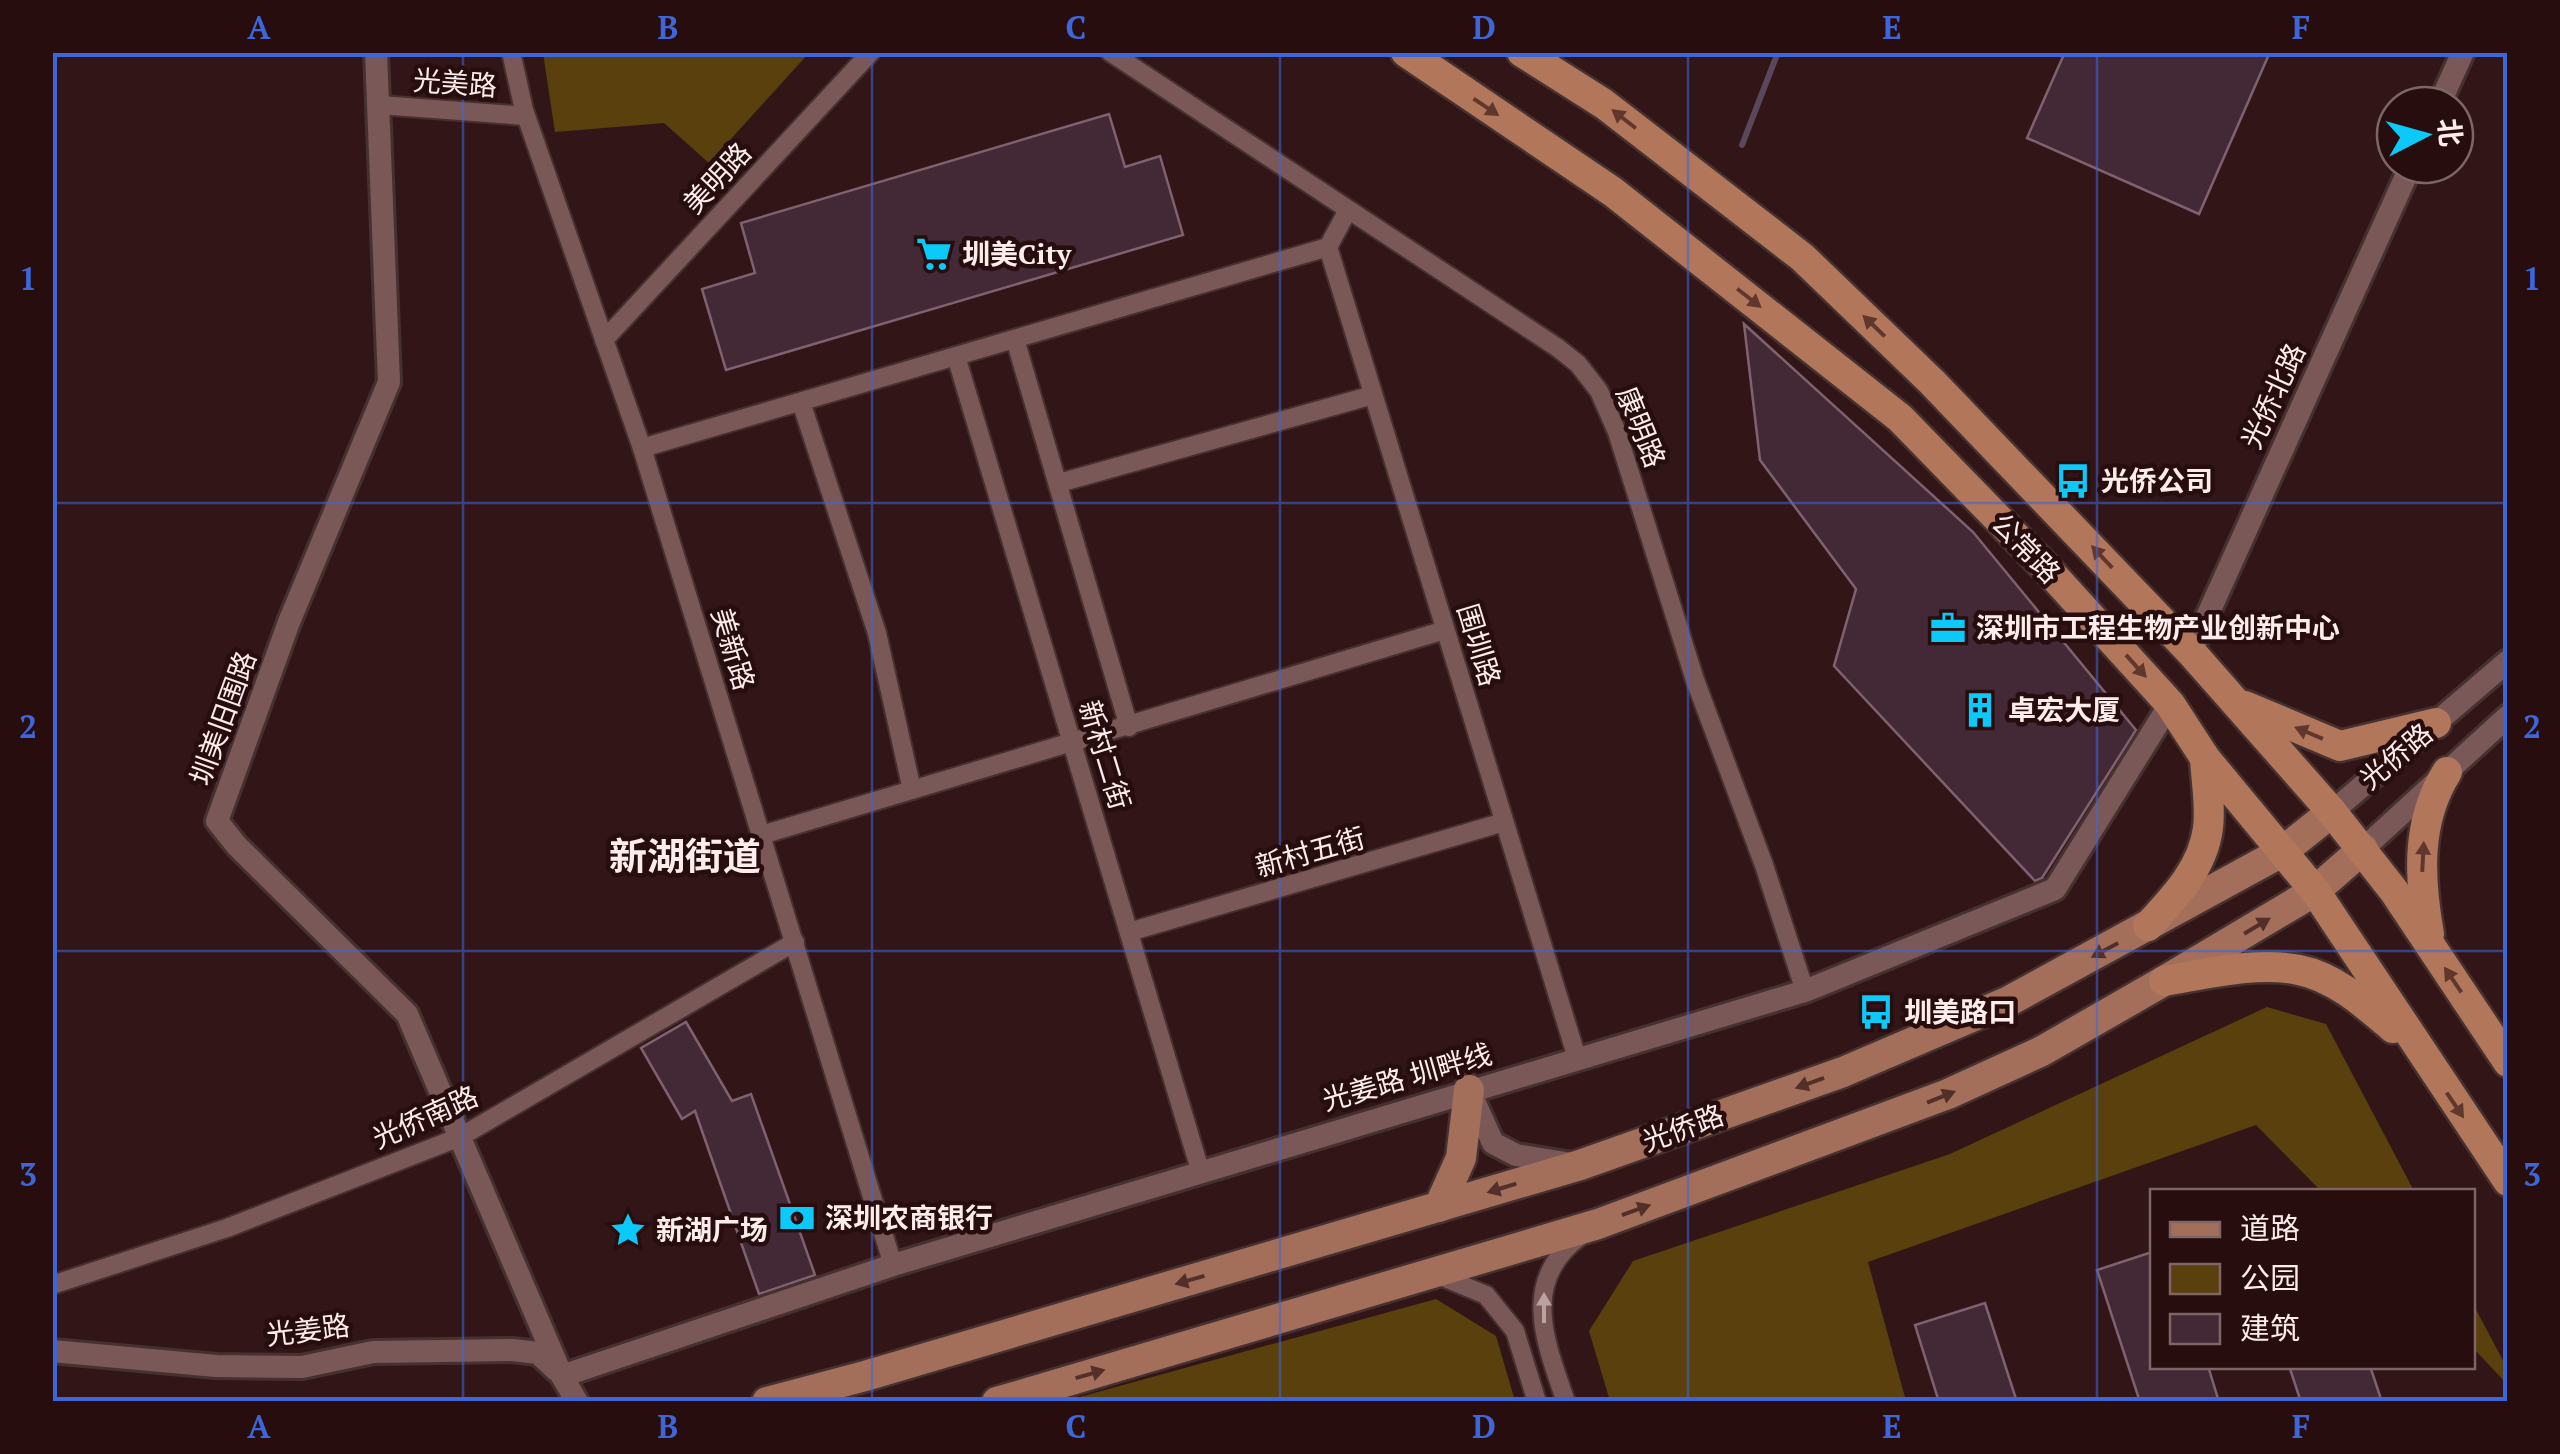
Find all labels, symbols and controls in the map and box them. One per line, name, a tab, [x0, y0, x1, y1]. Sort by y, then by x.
text: A	[247, 6, 271, 48]
text: B	[658, 6, 678, 48]
text: C	[1066, 6, 1086, 48]
text: D	[1472, 6, 1496, 48]
text: E	[1882, 6, 1902, 48]
text: F	[2292, 6, 2310, 48]
street label: 光美路	[412, 61, 498, 104]
north arrow	[2375, 85, 2475, 185]
one-way arrow	[1473, 97, 1500, 116]
one-way arrow	[1611, 109, 1637, 130]
text: 北	[2430, 116, 2470, 148]
street label: 美明路	[674, 134, 759, 221]
supermarket icon: 圳美City	[915, 235, 953, 273]
place label: 圳美City	[962, 235, 1073, 272]
text: 1	[19, 257, 37, 299]
text: 1	[2523, 257, 2541, 299]
one-way arrow	[1736, 287, 1762, 308]
one-way arrow	[1862, 315, 1886, 338]
street label: 光侨北路	[2232, 337, 2313, 454]
street label: 康明路	[1609, 381, 1674, 473]
bus stop icon: 光侨公司	[2054, 462, 2092, 500]
place label: 光侨公司	[2101, 462, 2213, 499]
street label: 公常路	[1984, 505, 2069, 591]
one-way arrow	[2091, 546, 2114, 570]
street label: 围圳路	[1450, 599, 1509, 690]
street label: 美新路	[704, 603, 763, 694]
office icon: 深圳市工程生物产业创新中心	[1929, 609, 1967, 647]
place label: 深圳市工程生物产业创新中心	[1976, 609, 2340, 646]
street label: 圳美旧围路	[181, 646, 264, 790]
one-way arrow	[2124, 654, 2147, 678]
building icon: 卓宏大厦	[1961, 691, 1999, 729]
place label: 卓宏大厦	[2008, 691, 2120, 728]
street label: 新村二街	[1071, 696, 1140, 814]
text: 2	[19, 705, 37, 747]
text: 2	[2523, 705, 2541, 747]
street label: 光侨路	[2352, 714, 2440, 797]
one-way arrow	[2294, 725, 2324, 741]
street label: 新村五街	[1251, 818, 1369, 885]
district label: 新湖街道	[609, 831, 761, 881]
one-way arrow	[2415, 841, 2431, 873]
one-way arrow	[2243, 918, 2271, 935]
one-way arrow	[2091, 941, 2120, 958]
one-way arrow	[2445, 967, 2463, 994]
bus stop icon: 圳美路口	[1857, 993, 1895, 1031]
place label: 圳美路口	[1904, 993, 2016, 1030]
street label: 光姜路 圳畔线	[1318, 1035, 1496, 1118]
street label: 光侨南路	[366, 1077, 483, 1156]
one-way arrow	[1794, 1077, 1824, 1092]
one-way arrow	[1926, 1089, 1955, 1105]
one-way arrow	[2446, 1092, 2464, 1119]
street label: 光侨路	[1637, 1096, 1729, 1159]
text: 3	[19, 1153, 37, 1195]
text: 3	[2523, 1153, 2541, 1195]
one-way arrow	[1486, 1181, 1517, 1196]
legend	[2150, 1189, 2475, 1369]
bank icon: 深圳农商银行	[778, 1199, 816, 1237]
place label: 深圳农商银行	[825, 1199, 993, 1236]
one-way arrow	[1621, 1202, 1651, 1217]
text: 道路	[2240, 1208, 2300, 1248]
place icon: 新湖广场	[609, 1211, 647, 1249]
place label: 新湖广场	[656, 1211, 768, 1248]
text: 公园	[2240, 1258, 2300, 1298]
one-way arrow	[1174, 1273, 1205, 1288]
one-way arrow	[1536, 1291, 1552, 1323]
street label: 光姜路	[264, 1306, 352, 1353]
text: 建筑	[2240, 1308, 2300, 1348]
one-way arrow	[1075, 1366, 1106, 1381]
text: A	[247, 1405, 271, 1447]
text: B	[658, 1405, 678, 1447]
text: C	[1066, 1405, 1086, 1447]
text: D	[1472, 1405, 1496, 1447]
text: E	[1882, 1405, 1902, 1447]
text: F	[2292, 1405, 2310, 1447]

